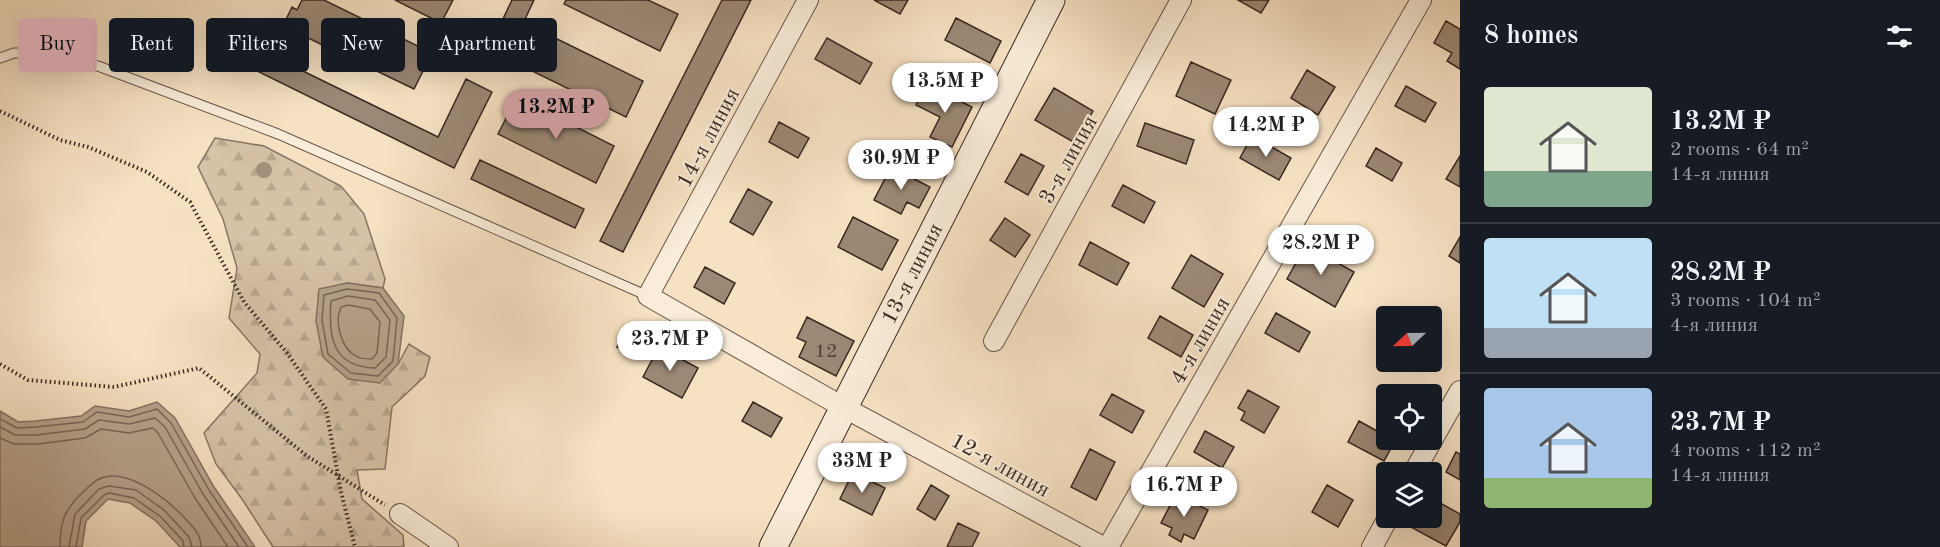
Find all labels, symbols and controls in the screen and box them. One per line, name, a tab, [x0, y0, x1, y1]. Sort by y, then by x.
chip: Buy	[18, 18, 97, 72]
chip: Rent	[109, 18, 194, 72]
chip: Filters	[206, 18, 309, 72]
chip: New	[321, 18, 405, 72]
chip: Apartment	[417, 18, 557, 72]
icon: filters	[1883, 20, 1916, 53]
text: 8 homes	[1484, 23, 1578, 49]
pin: 13.5M ₽	[890, 63, 1000, 114]
text: 13.5M ₽	[906, 72, 984, 92]
street label: 14-я линия	[673, 84, 744, 191]
pin: 13.2M ₽	[501, 89, 611, 140]
text: 13.2M ₽	[517, 98, 595, 118]
pin: 14.2M ₽	[1211, 107, 1321, 158]
text: 13.2M ₽	[1670, 109, 1771, 135]
icon: home	[1532, 111, 1604, 183]
street label: 3-я линия	[1036, 112, 1102, 208]
text: 14.2M ₽	[1227, 116, 1305, 136]
pin: 30.9M ₽	[846, 140, 956, 191]
text: 2 rooms · 64 m²	[1670, 140, 1809, 160]
text: 30.9M ₽	[862, 149, 940, 169]
text: 14-я линия	[1670, 165, 1770, 185]
street label: 13-я линия	[878, 220, 947, 328]
pin: 28.2M ₽	[1266, 225, 1376, 276]
text: 28.2M ₽	[1282, 234, 1360, 254]
text: 28.2M ₽	[1670, 260, 1771, 286]
icon: home	[1532, 262, 1604, 334]
text: 3 rooms · 104 m²	[1670, 291, 1820, 311]
street label: 4-я линия	[1167, 294, 1234, 388]
north arrow	[1376, 306, 1442, 372]
map controls	[1376, 306, 1442, 528]
text: 4-я линия	[1670, 316, 1758, 336]
pin: 23.7M ₽	[615, 321, 725, 372]
text: 23.7M ₽	[631, 330, 709, 350]
house number: 12	[814, 342, 838, 362]
button: locate	[1376, 384, 1442, 450]
text: 23.7M ₽	[1670, 410, 1771, 436]
icon: home	[1532, 412, 1604, 484]
street label: 12-я линия	[947, 430, 1053, 502]
text: 4 rooms · 112 m²	[1670, 441, 1820, 461]
pin: 33M ₽	[820, 443, 904, 494]
text: 33M ₽	[832, 452, 892, 472]
button: layers	[1376, 462, 1442, 528]
text: 14-я линия	[1670, 466, 1770, 486]
pin: 16.7M ₽	[1129, 467, 1239, 518]
text: 16.7M ₽	[1145, 476, 1223, 496]

